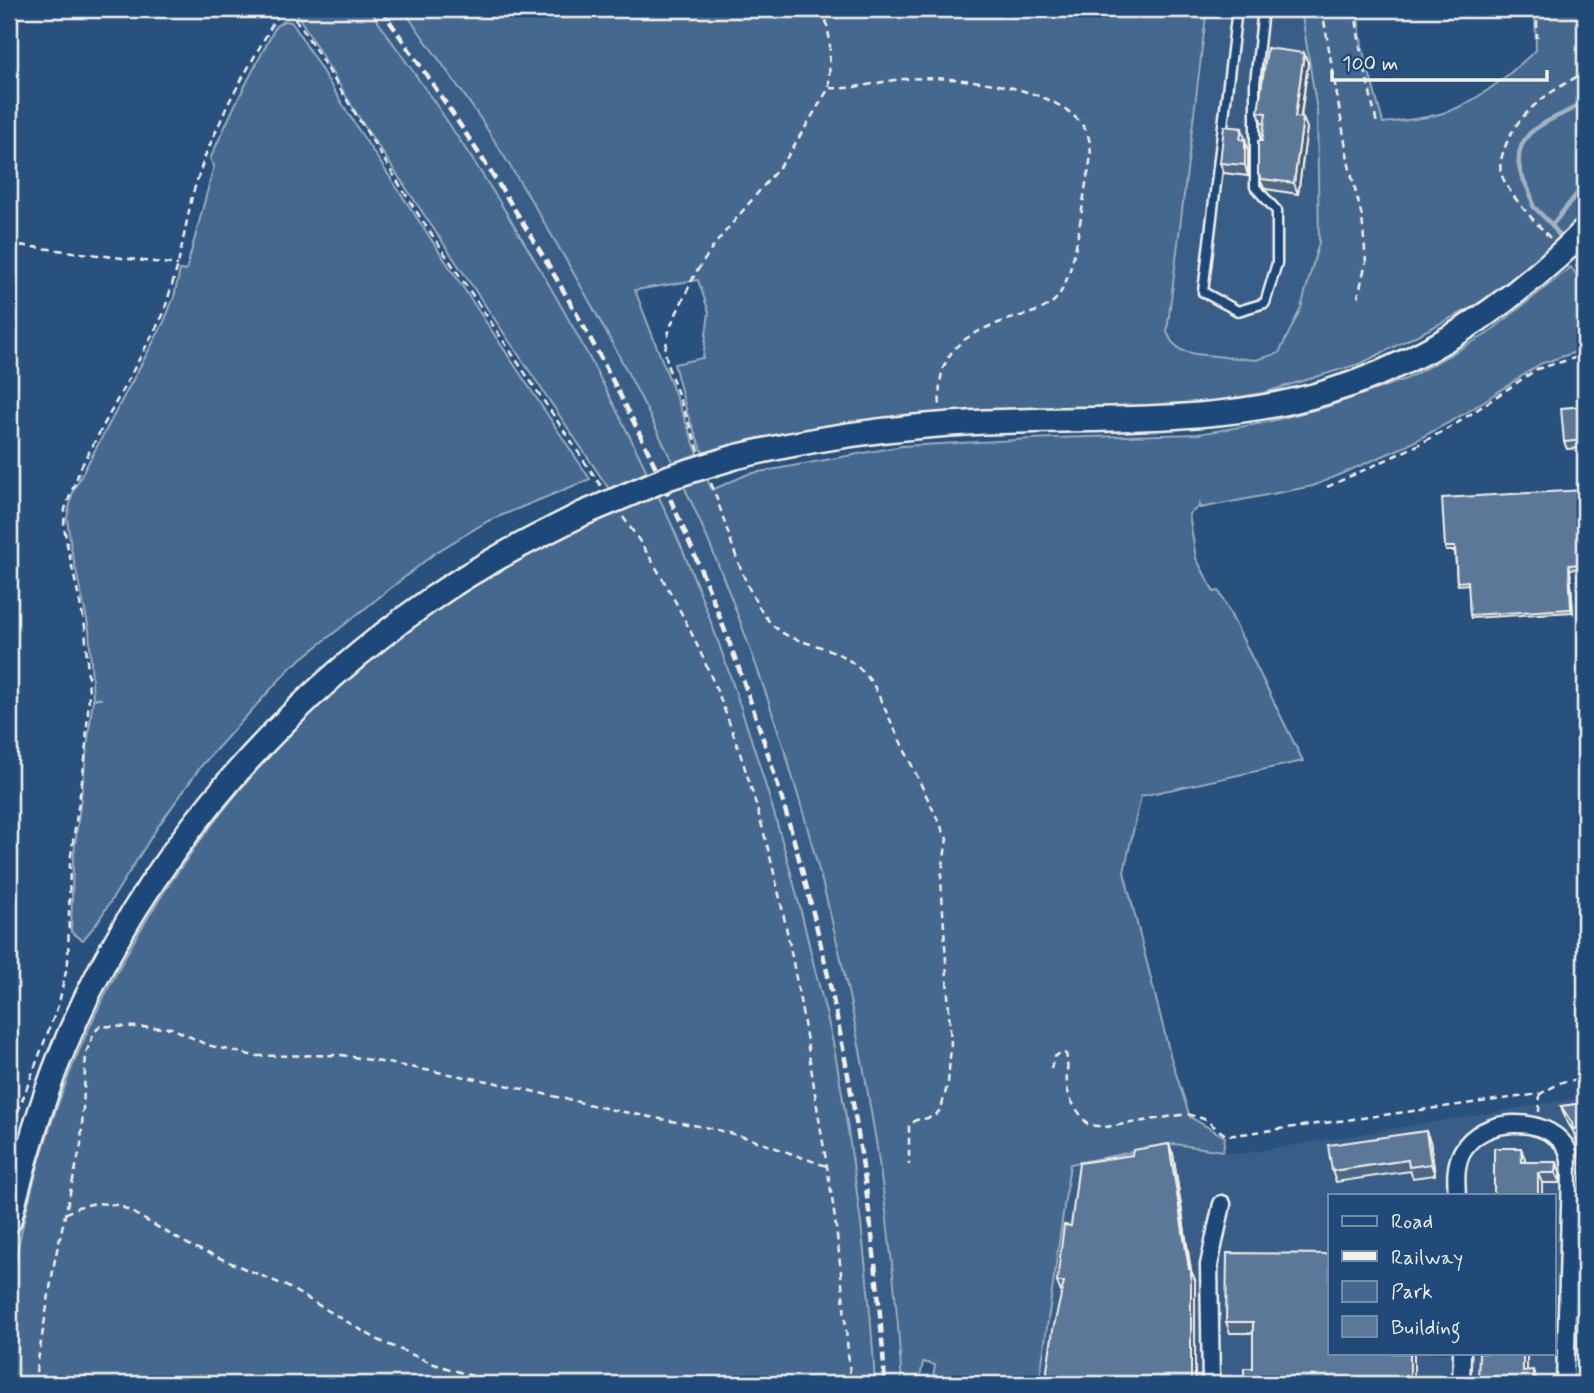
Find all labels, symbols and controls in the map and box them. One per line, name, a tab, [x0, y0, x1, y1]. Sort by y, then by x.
scale bar	[1332, 38, 1547, 82]
text: 100 m	[1342, 50, 1398, 78]
legend	[1328, 1194, 1556, 1354]
text: Road	[1391, 1208, 1433, 1236]
text: Railway	[1391, 1244, 1463, 1272]
text: Park	[1391, 1278, 1433, 1306]
text: Building	[1391, 1314, 1461, 1344]

